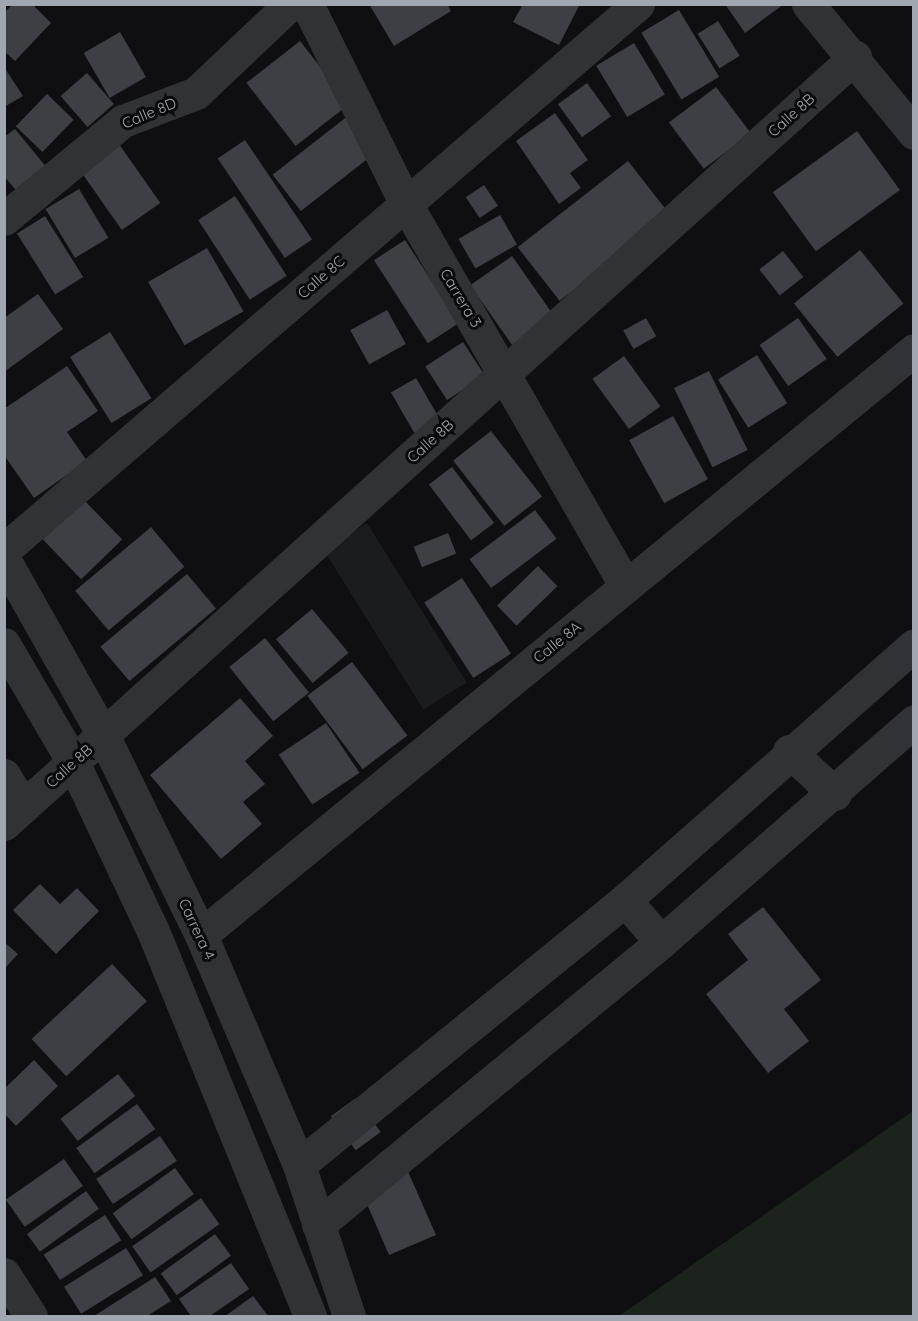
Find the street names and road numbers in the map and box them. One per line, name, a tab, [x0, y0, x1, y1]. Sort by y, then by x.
street label: Calle 8B	[764, 90, 818, 140]
street label: Calle 8D	[119, 94, 179, 132]
street label: Calle 8C	[294, 252, 348, 302]
street label: Carrera 3	[436, 265, 486, 331]
street label: Calle 8B	[403, 416, 457, 466]
street label: Calle 8A	[530, 617, 584, 667]
street label: Calle 8B	[42, 741, 96, 791]
street label: Carrera 4	[175, 896, 219, 962]

